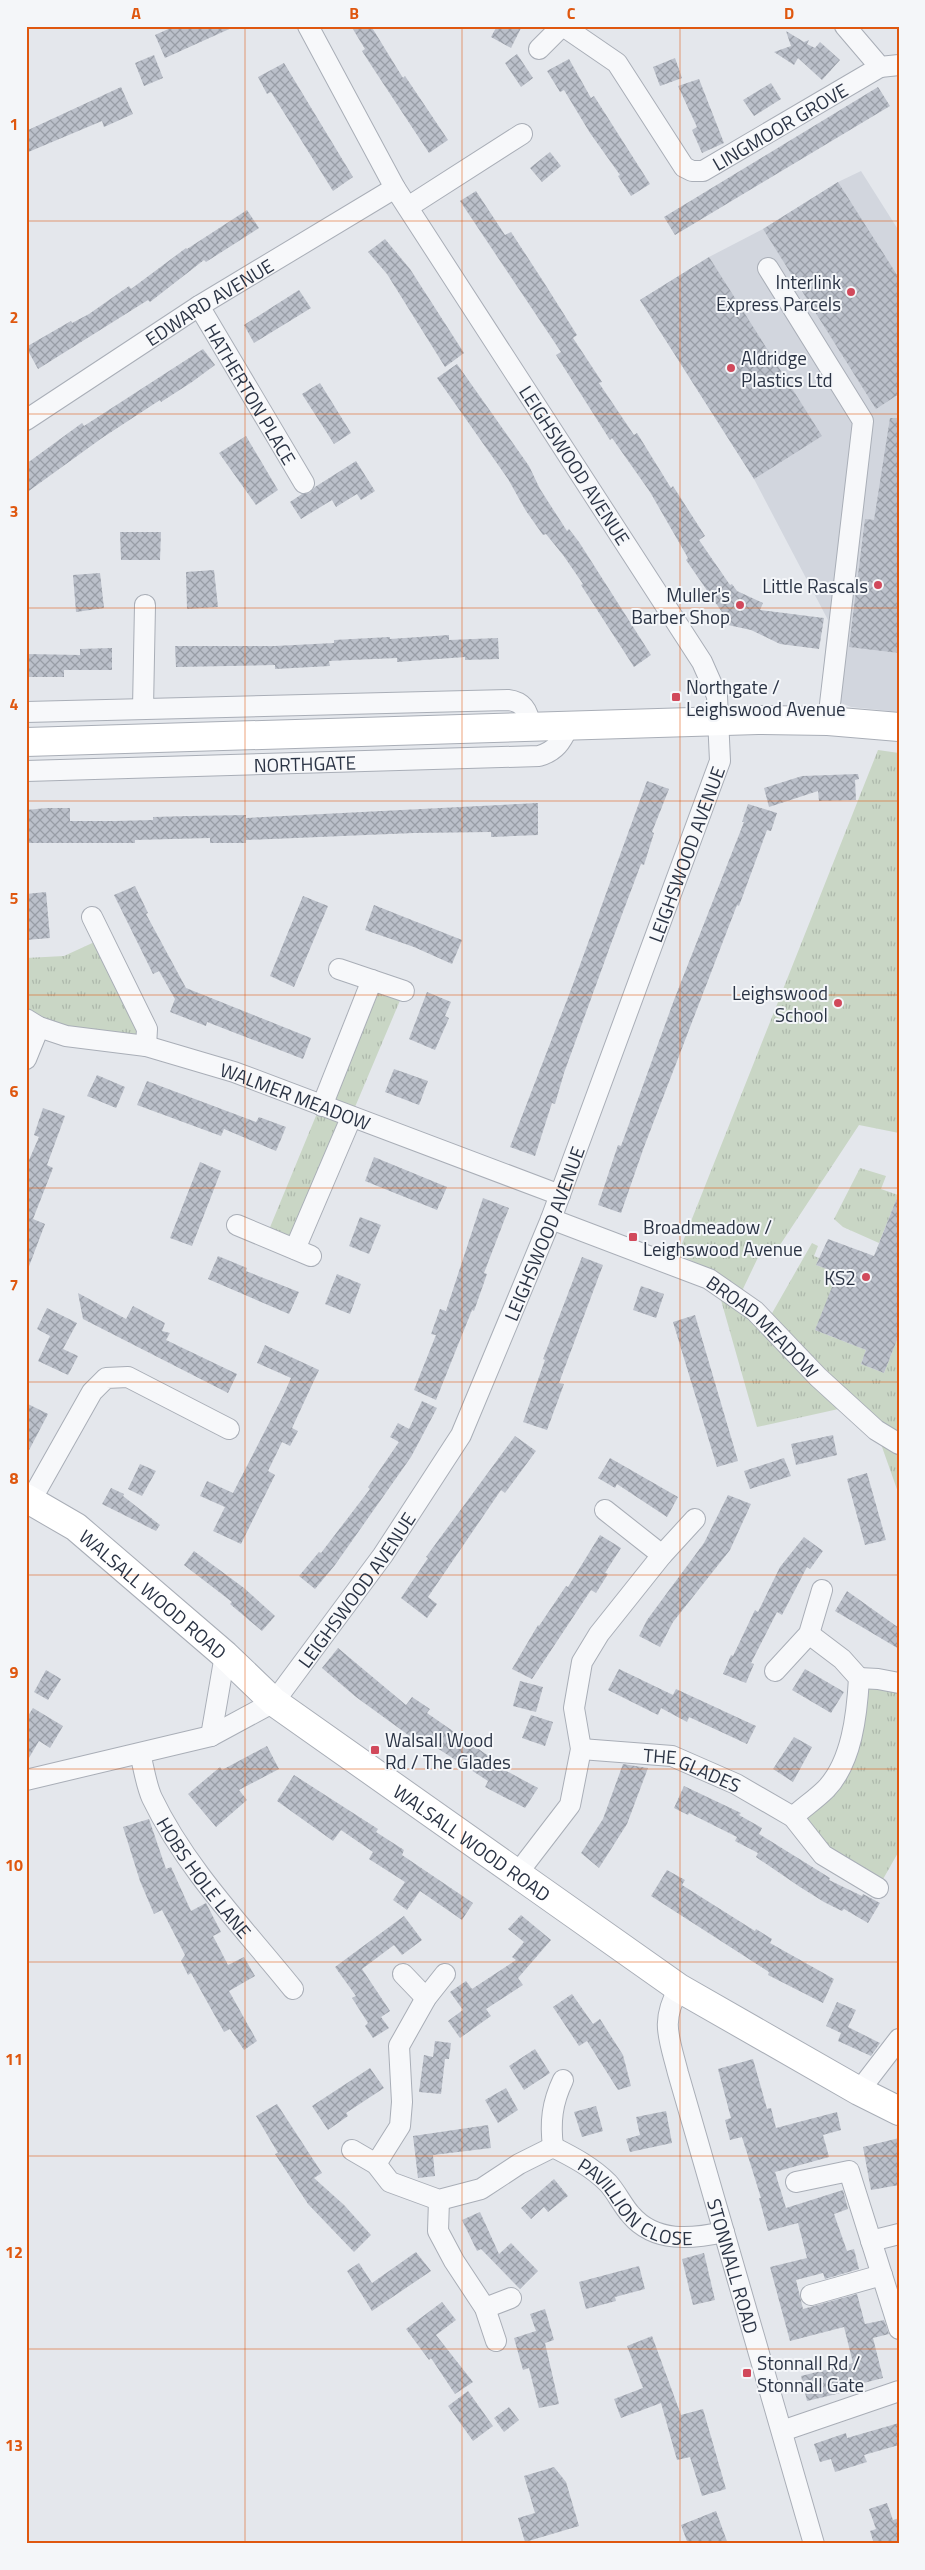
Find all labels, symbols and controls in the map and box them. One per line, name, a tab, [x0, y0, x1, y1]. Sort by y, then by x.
text: A	[131, 1, 141, 25]
text: B	[349, 1, 359, 25]
text: C	[567, 1, 576, 25]
text: D	[784, 1, 794, 25]
street label: LINGMOOR GROVE	[706, 75, 853, 177]
text: 1	[10, 112, 18, 136]
street label: EDWARD AVENUE	[139, 250, 279, 352]
place label: Interlink Express Parcels	[716, 267, 841, 318]
marker: Interlink Express Parcels	[845, 286, 857, 298]
text: 2	[10, 305, 18, 329]
street label: HATHERTON PLACE	[198, 318, 304, 470]
place label: Aldridge Plastics Ltd	[741, 343, 833, 394]
marker: Aldridge Plastics Ltd	[725, 362, 737, 374]
street label: LEIGHSWOOD AVENUE	[512, 379, 638, 551]
text: 3	[10, 499, 18, 523]
place label: Little Rascals	[762, 571, 868, 600]
marker: Little Rascals	[872, 579, 884, 591]
place label: Muller's Barber Shop	[631, 580, 730, 631]
marker: Muller's Barber Shop	[734, 599, 746, 611]
place label: Northgate / Leighswood Avenue	[686, 672, 846, 723]
marker: Northgate / Leighswood Avenue	[670, 691, 682, 703]
text: 4	[10, 692, 19, 716]
street label: NORTHGATE	[253, 747, 356, 779]
street label: LEIGHSWOOD AVENUE	[640, 762, 731, 946]
text: 5	[10, 886, 19, 910]
place label: Leighswood School	[732, 978, 828, 1029]
marker: Leighswood School	[832, 997, 844, 1009]
street label: WALMER MEADOW	[217, 1054, 375, 1137]
text: 6	[10, 1079, 19, 1103]
street label: LEIGHSWOOD AVENUE	[496, 1142, 591, 1325]
place label: Broadmeadow / Leighswood Avenue	[643, 1212, 803, 1263]
marker: Broadmeadow / Leighswood Avenue	[627, 1231, 639, 1243]
place label: KS2	[824, 1263, 856, 1292]
street label: BROAD MEADOW	[701, 1267, 826, 1384]
marker: KS2	[860, 1271, 872, 1283]
text: 7	[10, 1273, 18, 1297]
text: 8	[10, 1466, 19, 1490]
street label: LEIGHSWOOD AVENUE	[290, 1506, 422, 1673]
street label: WALSALL WOOD ROAD	[73, 1522, 234, 1665]
text: 9	[10, 1660, 19, 1684]
place label: Walsall Wood Rd / The Glades	[385, 1725, 511, 1776]
street label: THE GLADES	[642, 1739, 746, 1799]
marker: Walsall Wood Rd / The Glades	[369, 1744, 381, 1756]
street label: WALSALL WOOD ROAD	[388, 1776, 557, 1908]
street label: HOBS HOLE LANE	[150, 1811, 259, 1944]
text: 10	[5, 1853, 23, 1877]
text: 11	[5, 2047, 23, 2071]
street label: PAVILLION CLOSE	[573, 2150, 693, 2252]
street label: STONNALL ROAD	[700, 2195, 767, 2337]
text: 12	[5, 2240, 23, 2264]
place label: Stonnall Rd / Stonnall Gate	[757, 2348, 864, 2399]
marker: Stonnall Rd / Stonnall Gate	[741, 2367, 753, 2379]
text: 13	[5, 2433, 23, 2457]

